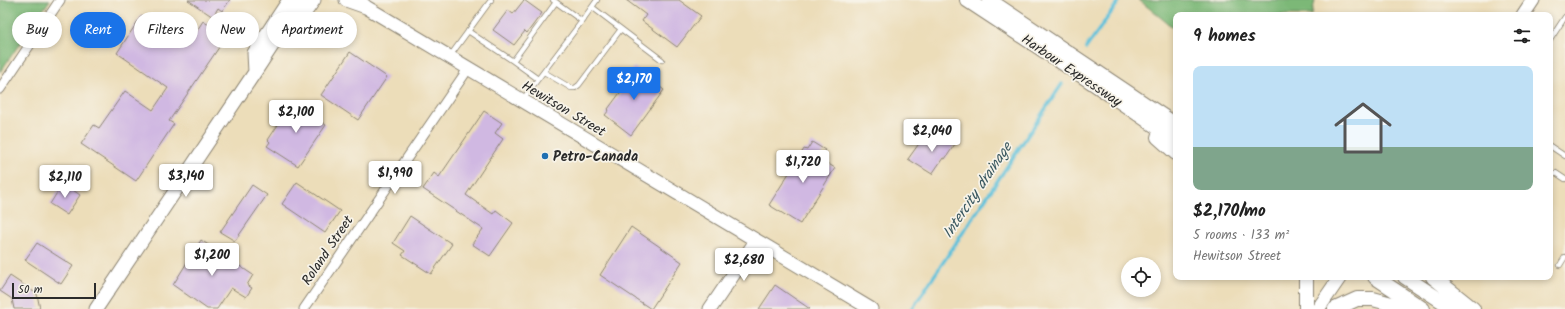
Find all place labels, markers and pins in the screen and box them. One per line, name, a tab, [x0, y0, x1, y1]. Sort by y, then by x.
pin: $2,170	[601, 67, 667, 101]
pin: $2,100	[263, 100, 329, 134]
pin: $2,040	[899, 119, 965, 153]
place label: Petro-Canada	[553, 146, 638, 168]
pin: $1,720	[770, 150, 836, 184]
marker: Petro-Canada	[540, 151, 550, 161]
pin: $1,990	[362, 161, 428, 195]
pin: $3,140	[153, 164, 219, 198]
pin: $2,110	[32, 165, 98, 199]
pin: $1,200	[179, 243, 245, 277]
pin: $2,680	[711, 248, 777, 282]

